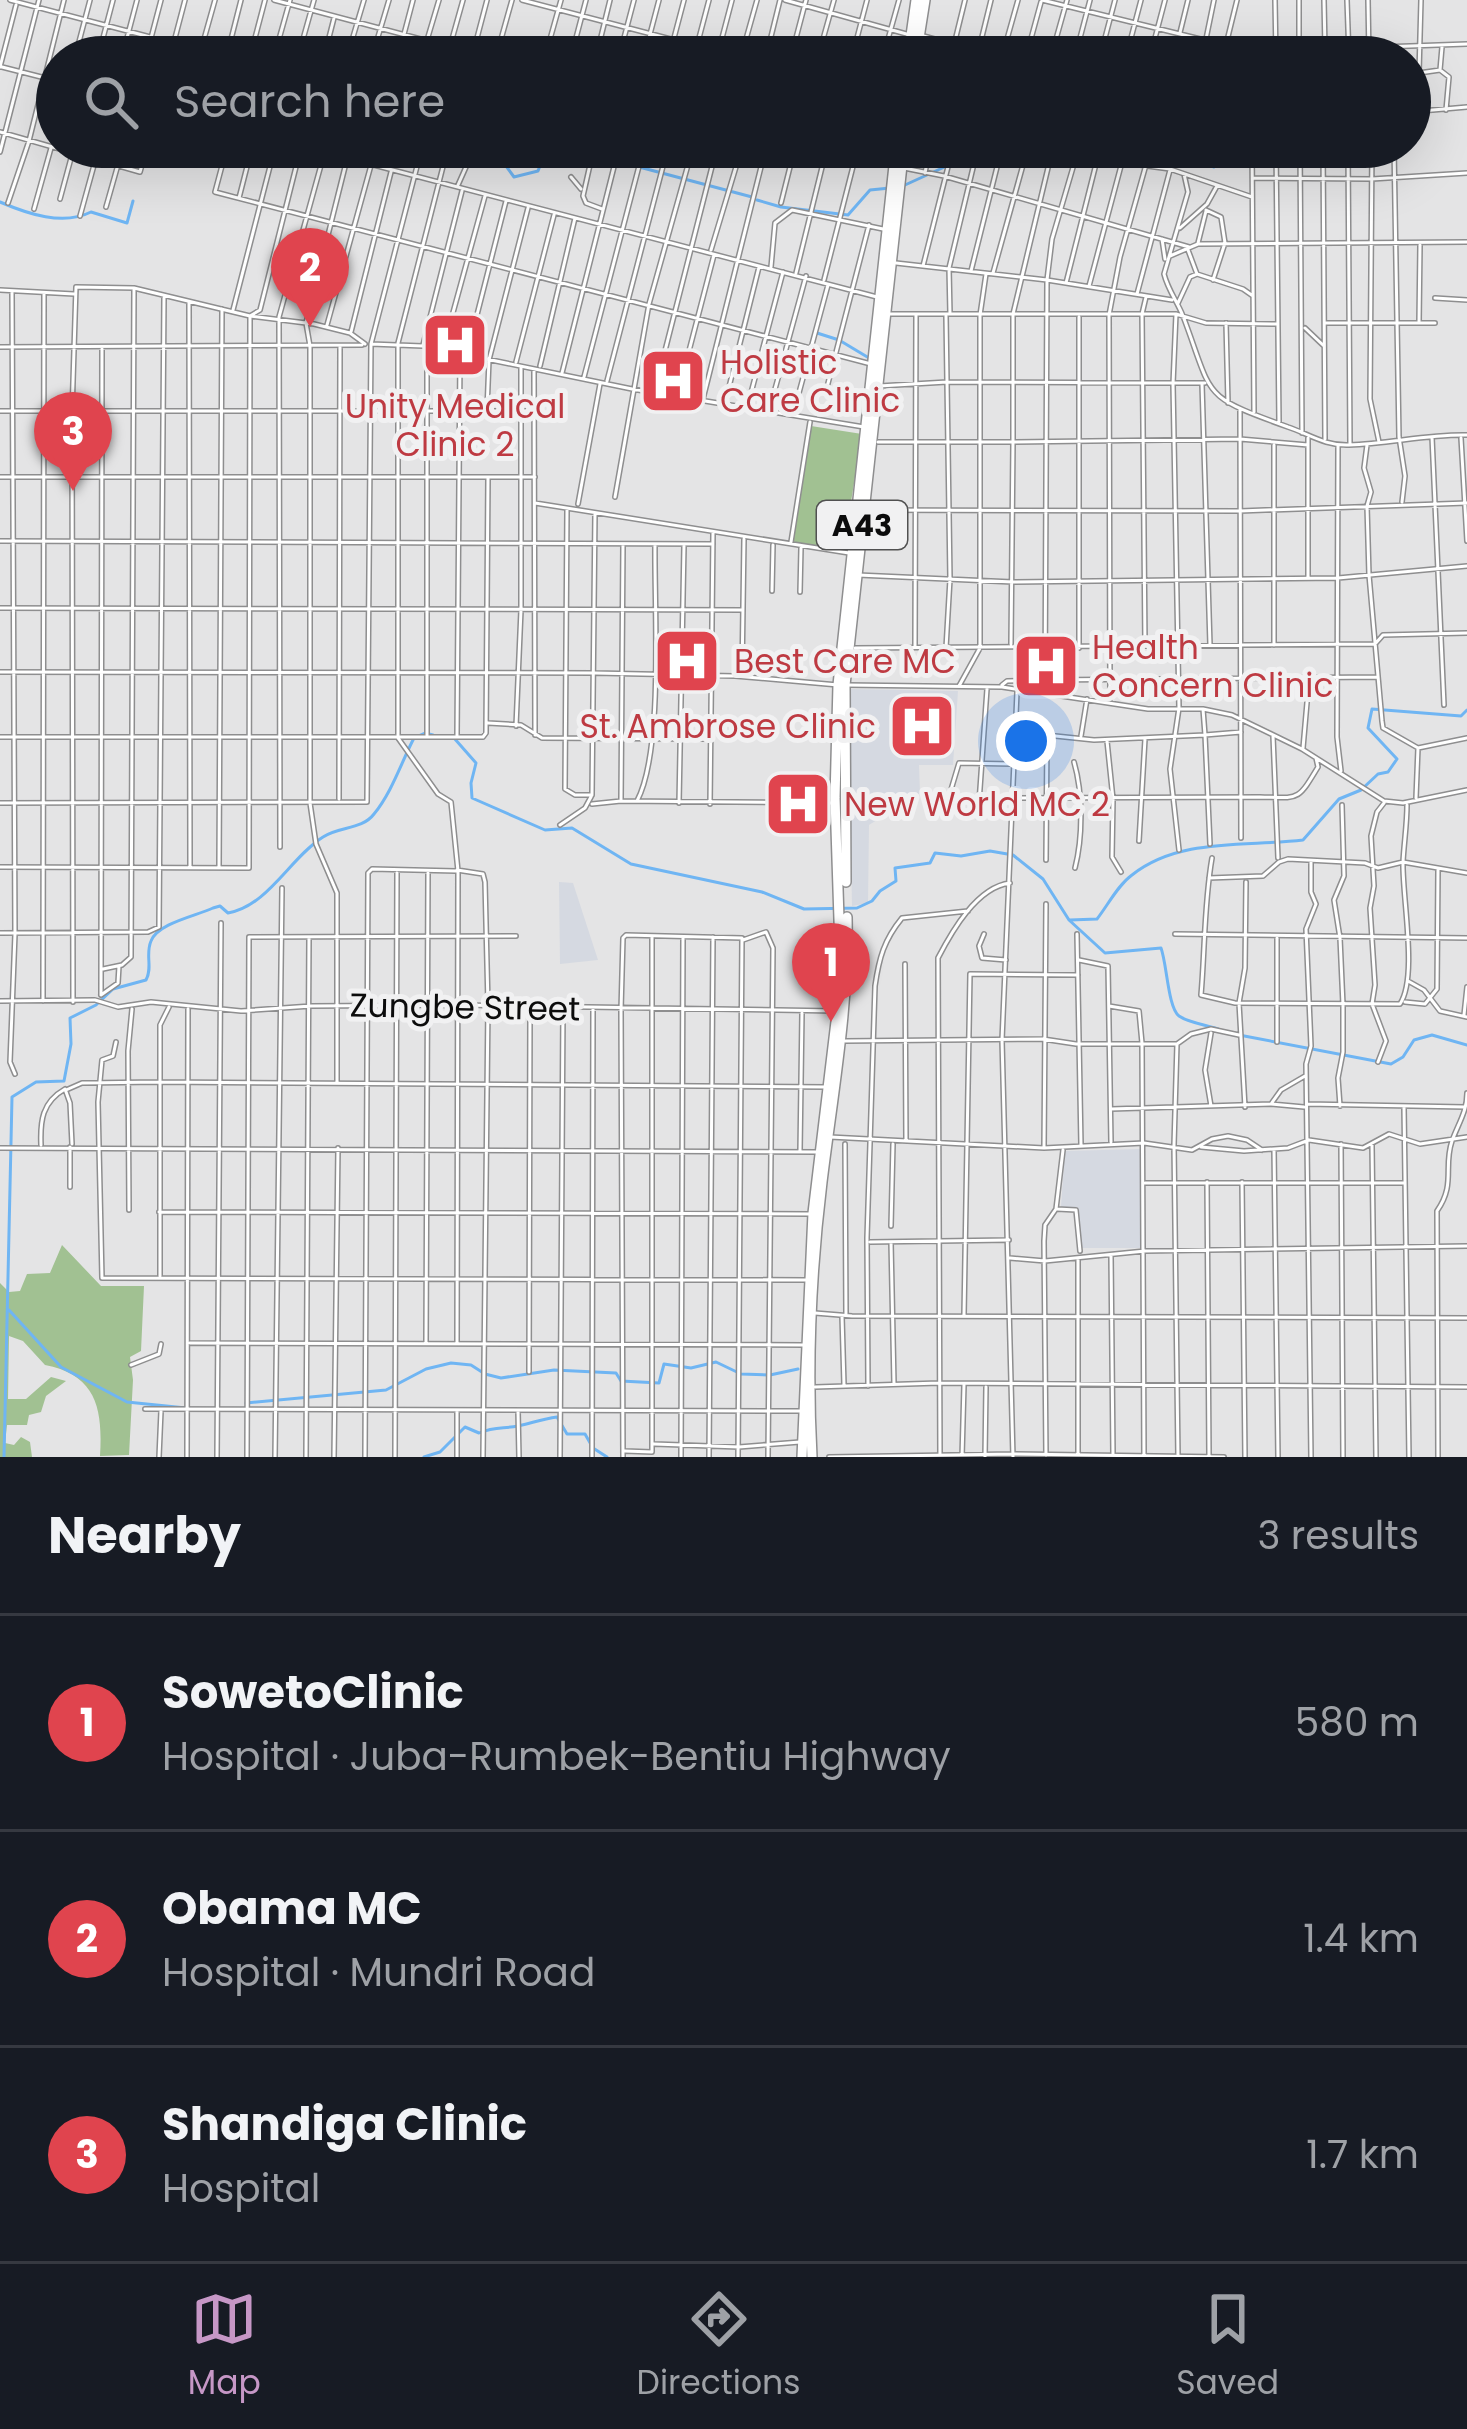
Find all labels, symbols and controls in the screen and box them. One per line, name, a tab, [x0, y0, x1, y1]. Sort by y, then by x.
search box	[36, 36, 1431, 168]
icon: search	[78, 69, 144, 135]
text: Search here	[174, 70, 445, 133]
pin: 2	[271, 228, 349, 327]
hospital icon: Unity Medical Clinic 2	[420, 310, 490, 380]
place label: Holistic Care Clinic	[720, 339, 900, 424]
hospital icon: Holistic Care Clinic	[638, 346, 708, 416]
place label: Unity Medical Clinic 2	[345, 383, 565, 468]
pin: 3	[34, 392, 112, 491]
road number: A43	[817, 501, 907, 549]
place label: Health Concern Clinic	[1092, 624, 1333, 709]
hospital icon: Best Care MC	[652, 626, 722, 696]
hospital icon: Health Concern Clinic	[1011, 631, 1081, 701]
place label: Best Care MC	[734, 638, 956, 685]
hospital icon: St. Ambrose Clinic	[887, 691, 957, 761]
place label: St. Ambrose Clinic	[579, 703, 876, 750]
your location	[996, 711, 1056, 771]
hospital icon: New World MC 2	[763, 769, 833, 839]
place label: New World MC 2	[844, 781, 1110, 828]
pin: 1	[792, 923, 870, 1022]
street label: Zungbe Street	[349, 981, 581, 1033]
text: Nearby	[48, 1499, 241, 1571]
text: 3 results	[1257, 1508, 1419, 1563]
text: SowetoClinic	[162, 1661, 464, 1724]
text: 1	[80, 1695, 94, 1750]
text: 580 m	[1295, 1695, 1419, 1750]
text: Hospital · Juba-Rumbek-Bentiu Highway	[162, 1729, 951, 1784]
text: Obama MC	[162, 1877, 422, 1940]
text: 2	[76, 1911, 98, 1966]
text: 1.4 km	[1303, 1911, 1419, 1966]
text: Hospital · Mundri Road	[162, 1945, 595, 2000]
text: Shandiga Clinic	[162, 2093, 527, 2156]
text: 3	[75, 2127, 99, 2182]
text: 1.7 km	[1306, 2127, 1419, 2182]
text: Hospital	[162, 2161, 320, 2216]
tab: Map	[188, 2286, 261, 2408]
tab: Directions	[637, 2286, 800, 2408]
tab: Saved	[1176, 2286, 1279, 2408]

